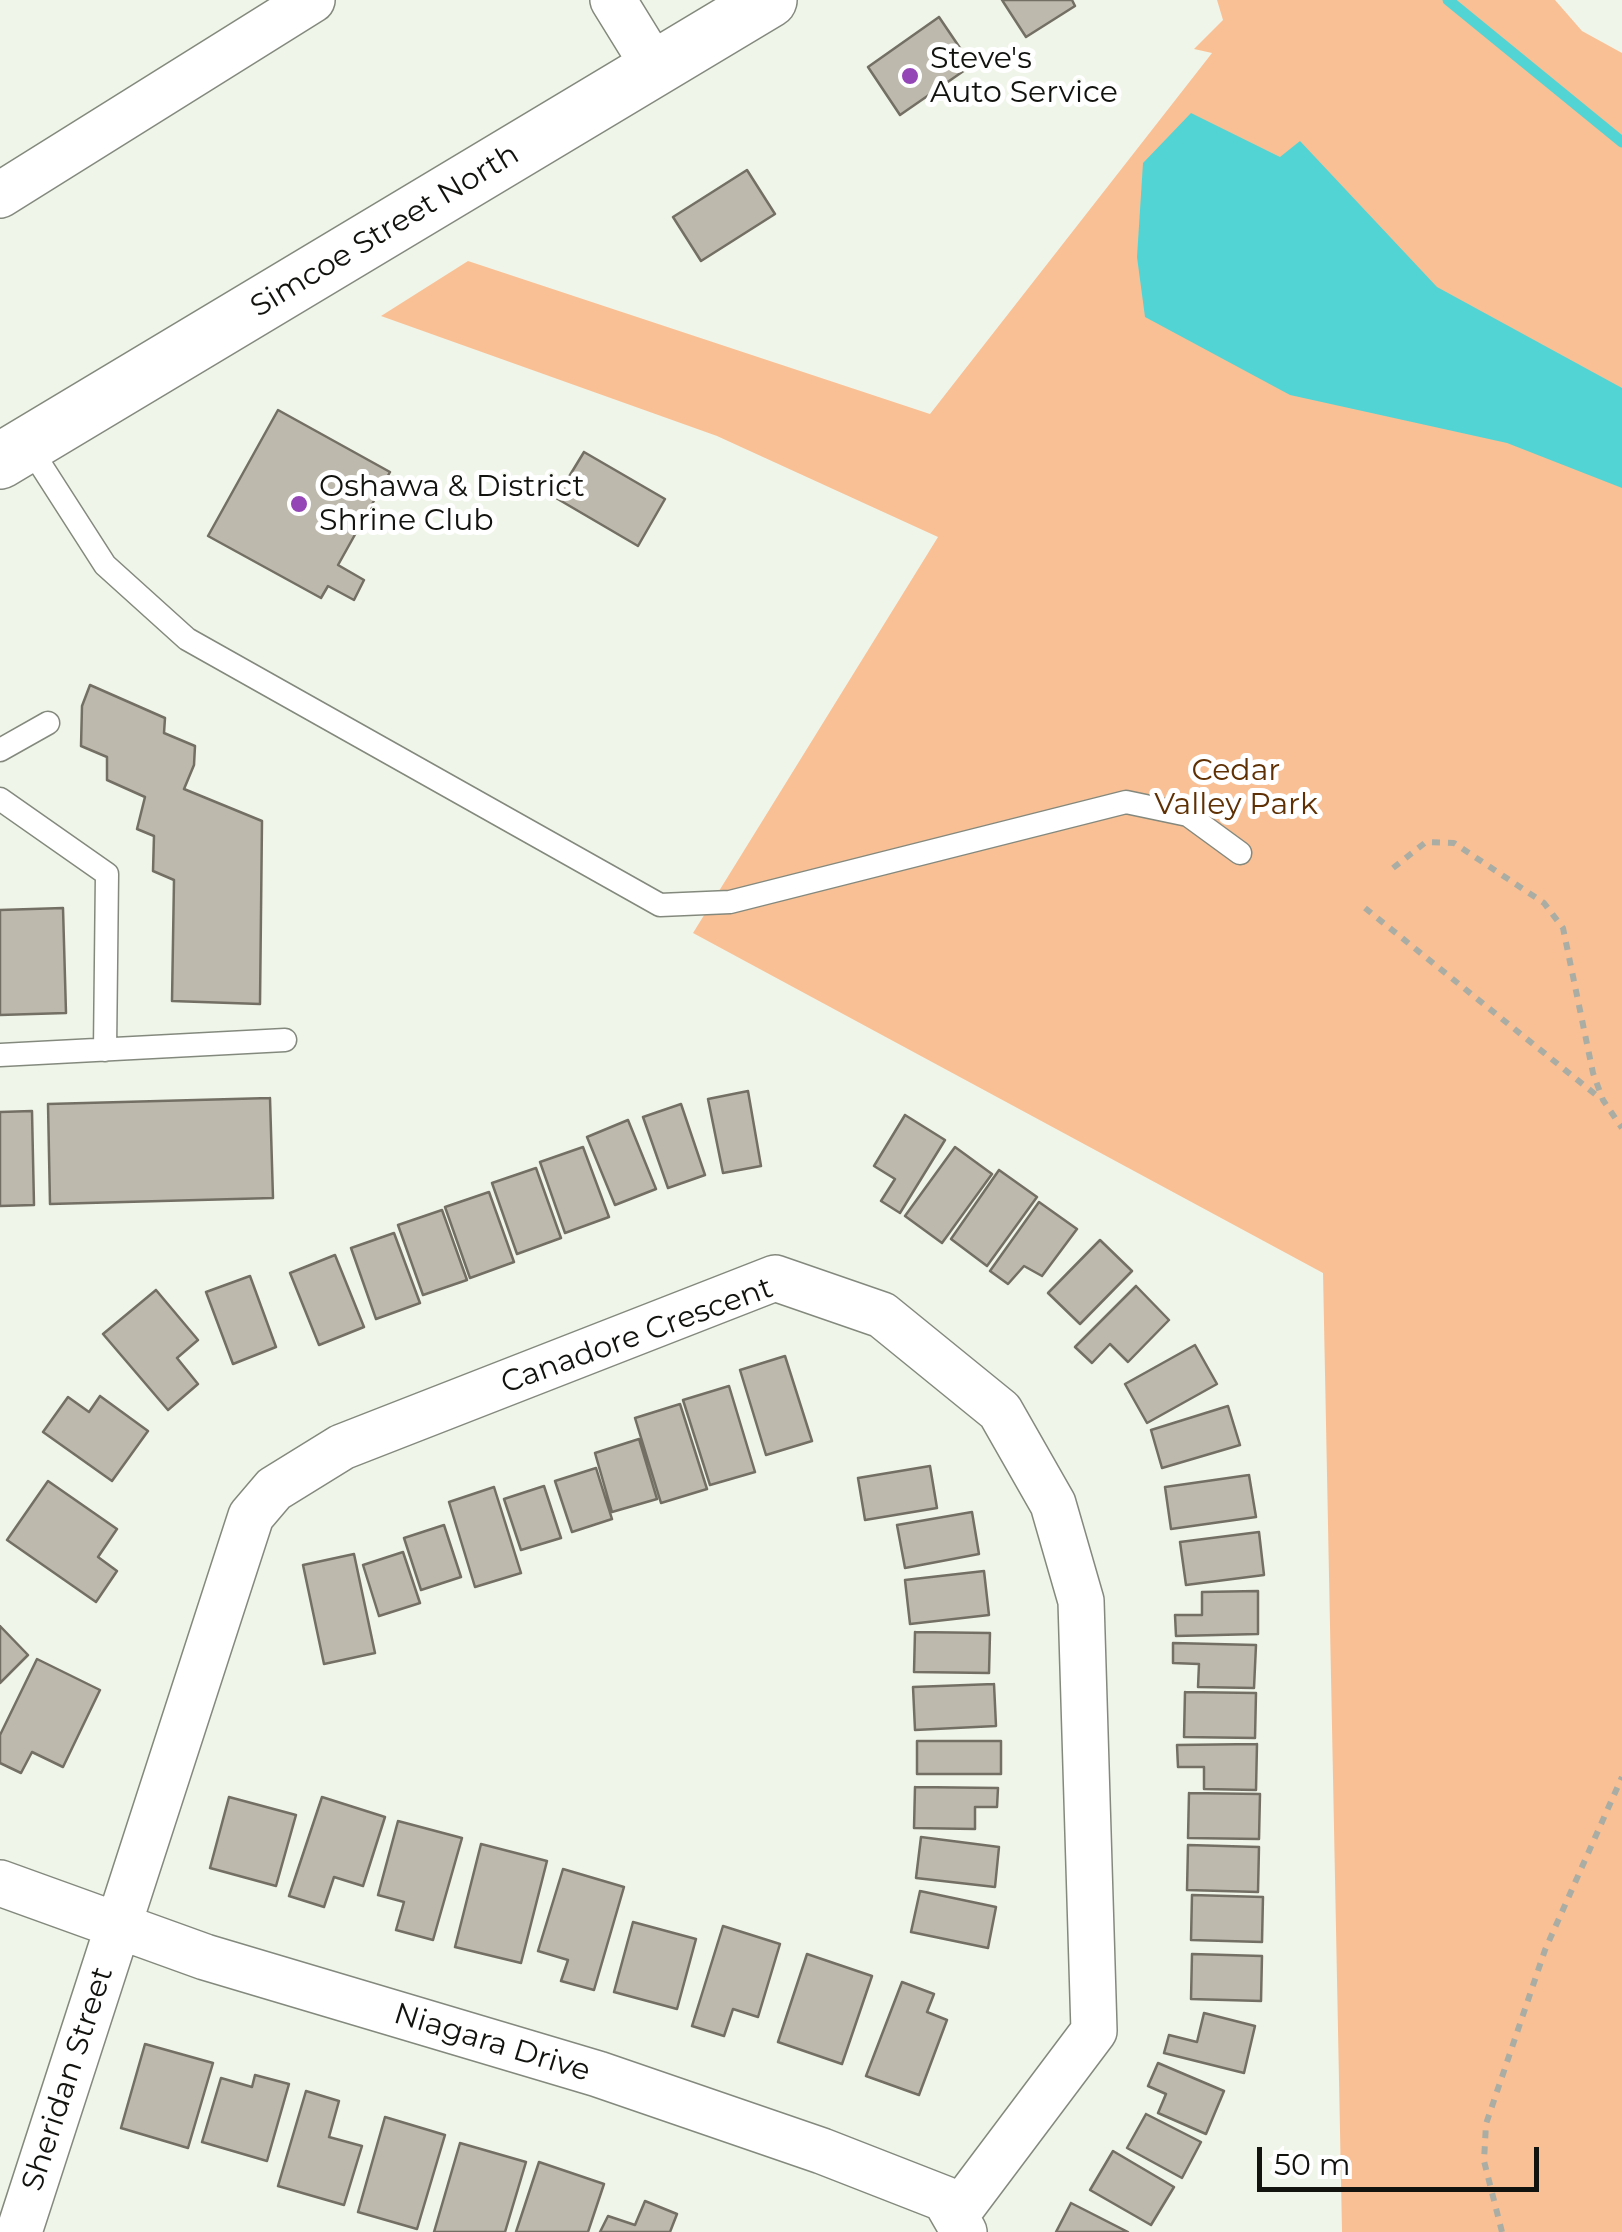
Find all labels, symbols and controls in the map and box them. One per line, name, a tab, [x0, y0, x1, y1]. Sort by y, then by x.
place label: Steve's Auto Service	[930, 41, 1118, 112]
marker: Steve's Auto Service	[899, 65, 921, 87]
street label: Simcoe Street North	[244, 137, 526, 325]
place label: Oshawa & District Shrine Club	[319, 469, 585, 540]
marker: Oshawa & District Shrine Club	[288, 493, 310, 515]
park label: Cedar Valley Park	[1154, 753, 1318, 824]
street label: Canadore Crescent	[496, 1270, 778, 1402]
street label: Sheridan Street	[15, 1962, 121, 2196]
street label: Niagara Drive	[390, 1996, 594, 2090]
scale bar	[1262, 2127, 1544, 2189]
text: 50 m	[1274, 2146, 1351, 2183]

